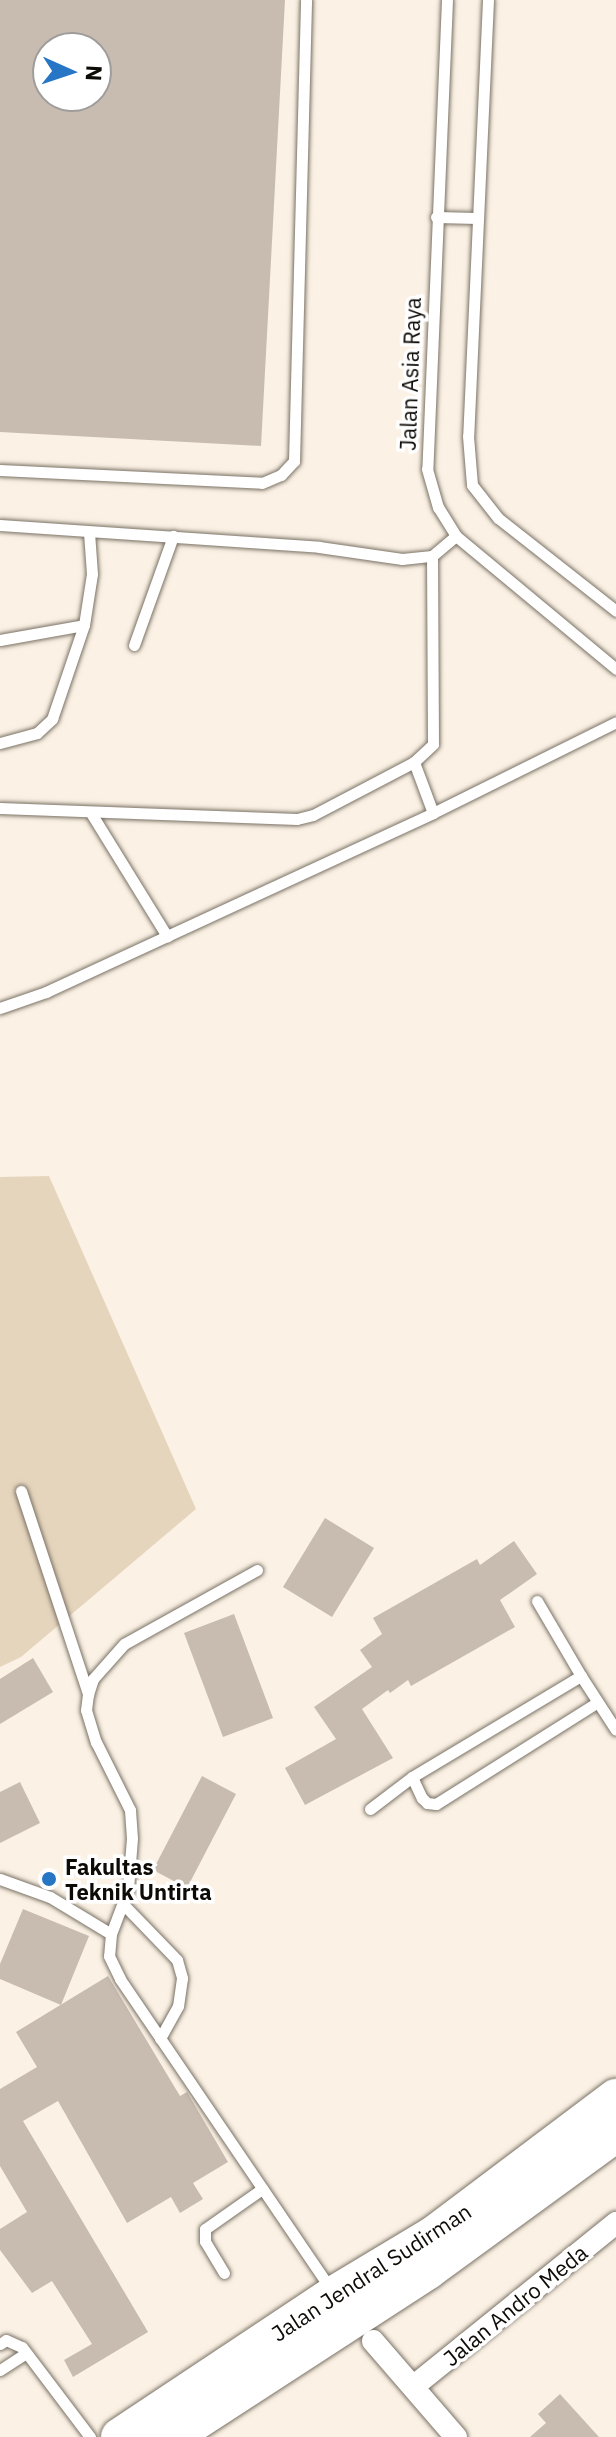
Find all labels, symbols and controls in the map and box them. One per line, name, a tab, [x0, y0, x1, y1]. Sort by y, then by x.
north arrow	[32, 32, 112, 112]
text: N	[80, 64, 109, 82]
street label: Jalan Asia Raya	[394, 297, 426, 451]
place label: Fakultas Teknik Untirta	[65, 1853, 212, 1904]
marker: Fakultas Teknik Untirta	[40, 1870, 58, 1888]
street label: Jalan Jendral Sudirman	[266, 2198, 476, 2346]
street label: Jalan Andro Meda	[438, 2239, 592, 2371]

